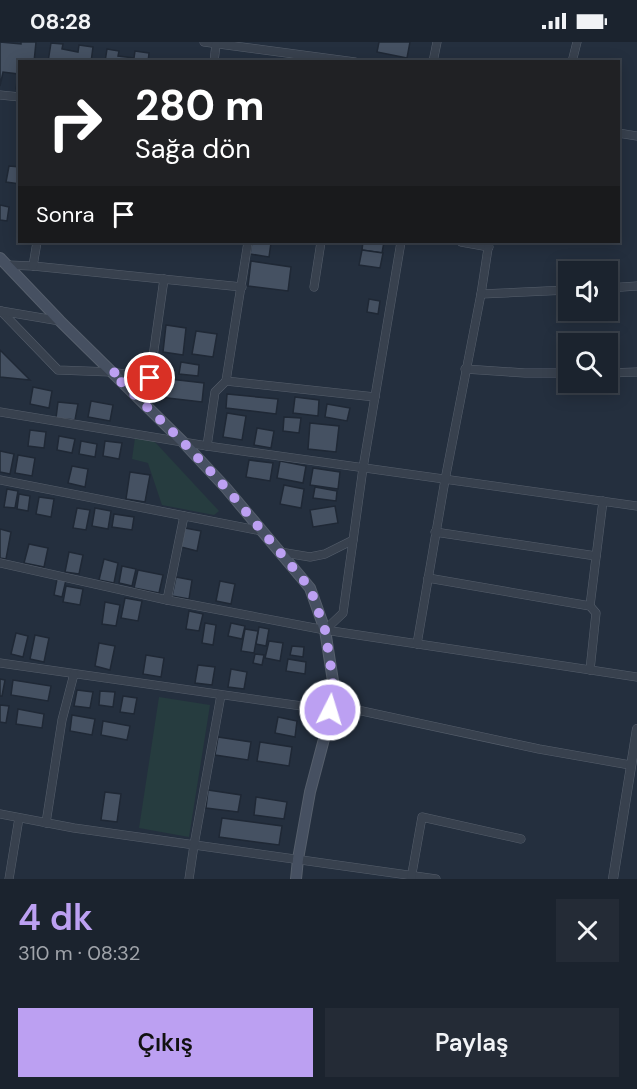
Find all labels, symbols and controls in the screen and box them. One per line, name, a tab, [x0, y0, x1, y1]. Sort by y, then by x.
text: 08:28	[30, 7, 91, 36]
text: 280 m	[135, 78, 265, 133]
icon: right	[36, 84, 114, 162]
text: Sağa dön	[135, 131, 251, 166]
icon: arrive	[107, 198, 140, 231]
text: Sonra	[36, 200, 95, 229]
map controls	[558, 261, 618, 393]
button: sound	[558, 261, 618, 321]
button: search	[558, 333, 618, 393]
pin	[124, 352, 175, 403]
icon: arrive	[133, 361, 166, 394]
position arrow	[298, 678, 362, 742]
text: 4 dk	[18, 894, 93, 941]
button: close	[556, 899, 619, 962]
text: 310 m · 08:32	[18, 940, 140, 966]
button: Çıkış	[18, 1008, 313, 1077]
button: Paylaş	[325, 1008, 619, 1077]

